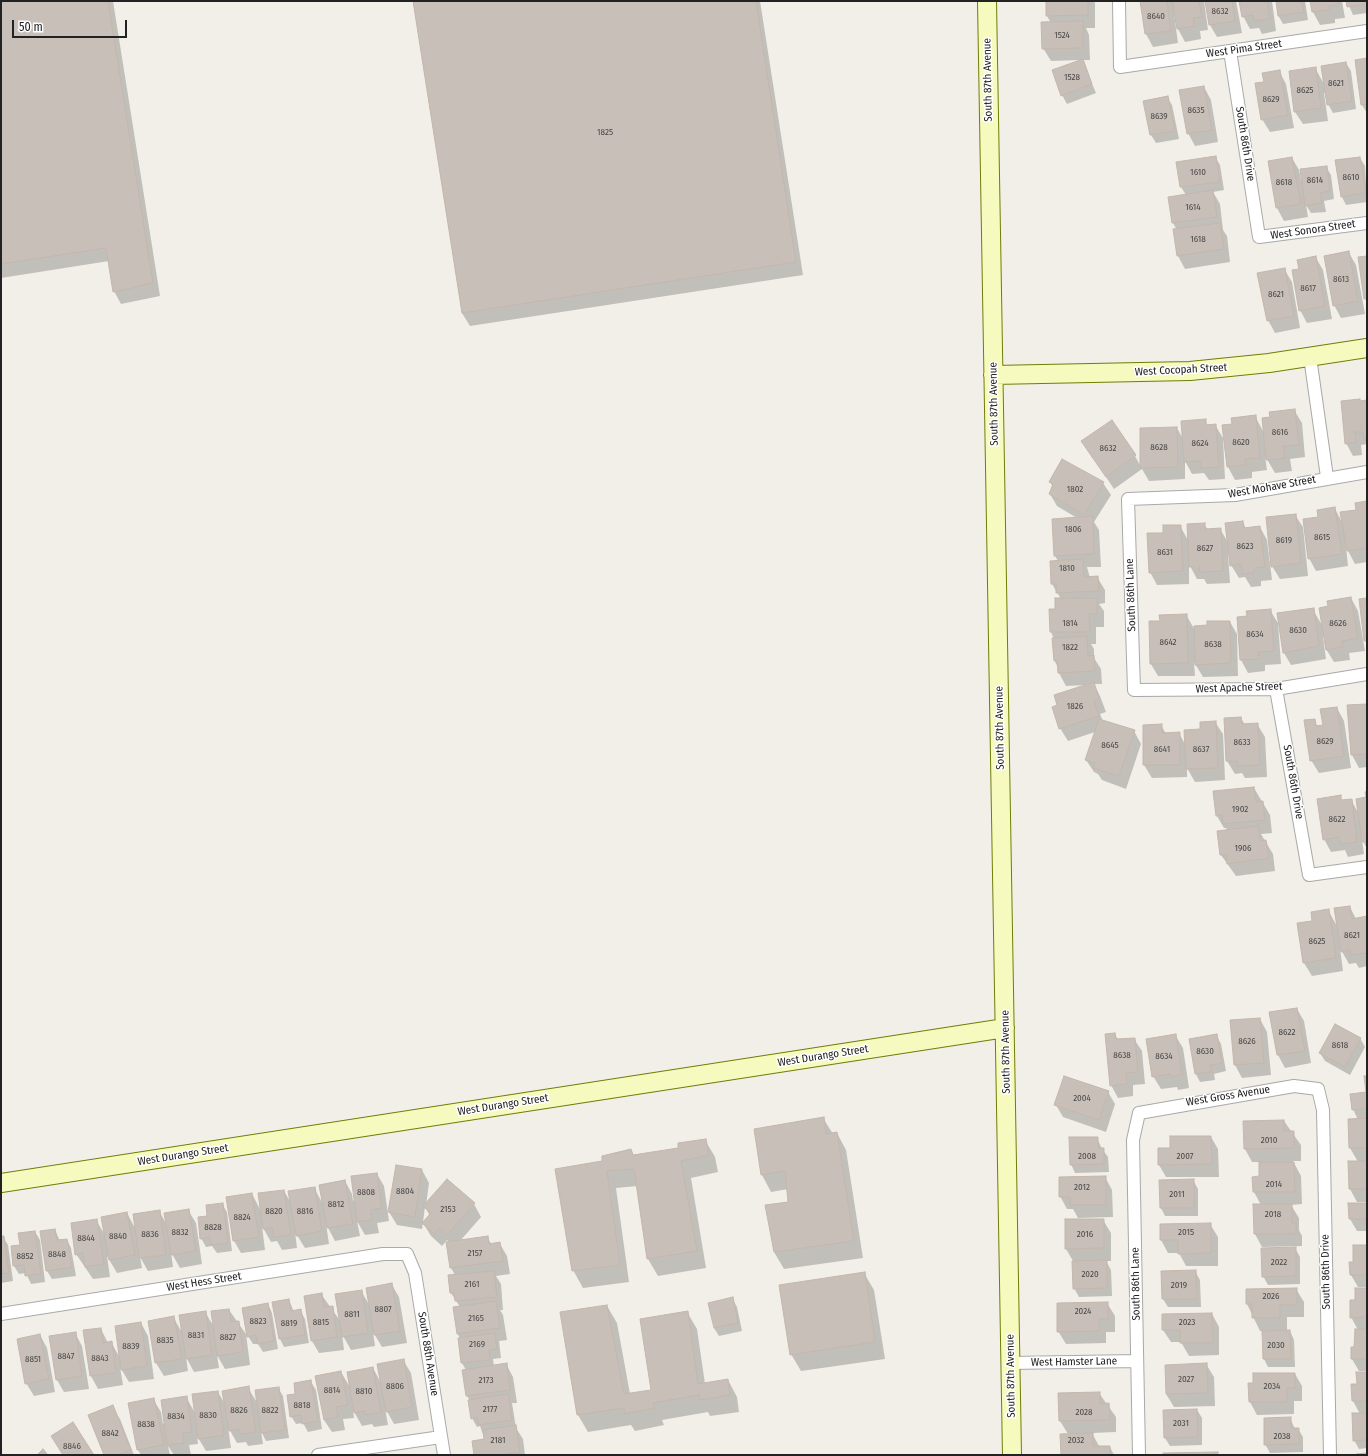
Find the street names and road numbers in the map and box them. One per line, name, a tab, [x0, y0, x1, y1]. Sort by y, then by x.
street label: West Pima Street	[1205, 37, 1283, 61]
street label: South 87th Avenue	[981, 38, 995, 122]
street label: South 86th Drive	[1233, 106, 1257, 182]
street label: West Sonora Street	[1270, 217, 1356, 243]
street label: West Cocopah Street	[1134, 361, 1228, 379]
street label: South 87th Avenue	[987, 362, 1001, 446]
street label: West Mohave Street	[1227, 473, 1317, 501]
street label: South 86th Lane	[1123, 558, 1139, 632]
street label: West Apache Street	[1195, 680, 1283, 696]
street label: South 87th Avenue	[993, 686, 1007, 770]
street label: South 86th Drive	[1280, 744, 1306, 820]
street label: South 87th Avenue	[999, 1010, 1013, 1094]
street label: West Durango Street	[777, 1042, 869, 1070]
street label: West Gross Avenue	[1185, 1083, 1271, 1109]
street label: West Durango Street	[457, 1091, 549, 1119]
street label: West Durango Street	[137, 1141, 229, 1169]
street label: South 86th Drive	[1319, 1234, 1333, 1310]
street label: South 86th Lane	[1129, 1247, 1143, 1321]
street label: West Hess Street	[166, 1270, 242, 1294]
street label: South 88th Avenue	[415, 1311, 441, 1397]
street label: South 87th Avenue	[1004, 1334, 1018, 1418]
street label: West Hamster Lane	[1031, 1355, 1117, 1369]

